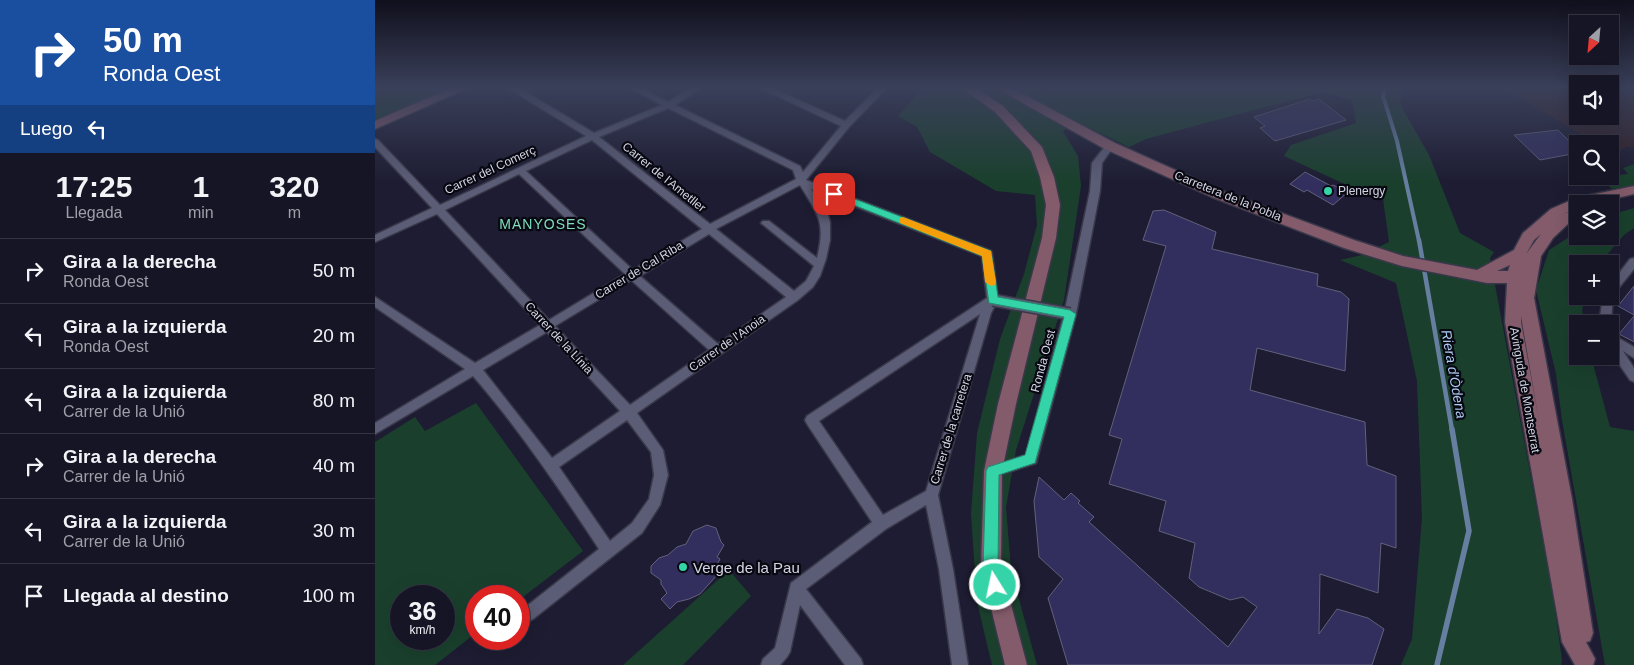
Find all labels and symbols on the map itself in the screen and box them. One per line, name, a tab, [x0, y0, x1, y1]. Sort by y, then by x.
north arrow	[1569, 15, 1619, 65]
street label: Carrer de l'Ametller	[620, 139, 708, 215]
street label: Carrer del Comerç	[442, 143, 538, 197]
street label: Carretera de la Pobla	[1172, 168, 1284, 224]
pin	[813, 173, 855, 215]
place label: Plenergy	[1338, 184, 1385, 198]
marker: Plenergy	[1322, 185, 1334, 197]
district label: MANYOSES	[499, 216, 587, 232]
street label: Carrer de Cal Riba	[593, 238, 686, 302]
street label: Carrer de la Línia	[522, 299, 596, 377]
street label: Carrer de l'Anoia	[686, 311, 768, 374]
street label: Avinguda de Montserrat	[1507, 326, 1543, 454]
street label: Ronda Oest	[1028, 328, 1058, 394]
water label: Riera d'Òdena	[1438, 328, 1470, 420]
street label: Carrer de la carretera	[928, 372, 975, 486]
position arrow	[968, 558, 1020, 610]
place label: Verge de la Pau	[693, 559, 800, 576]
marker: Verge de la Pau	[677, 561, 689, 573]
speed limit sign: 40	[465, 585, 530, 650]

